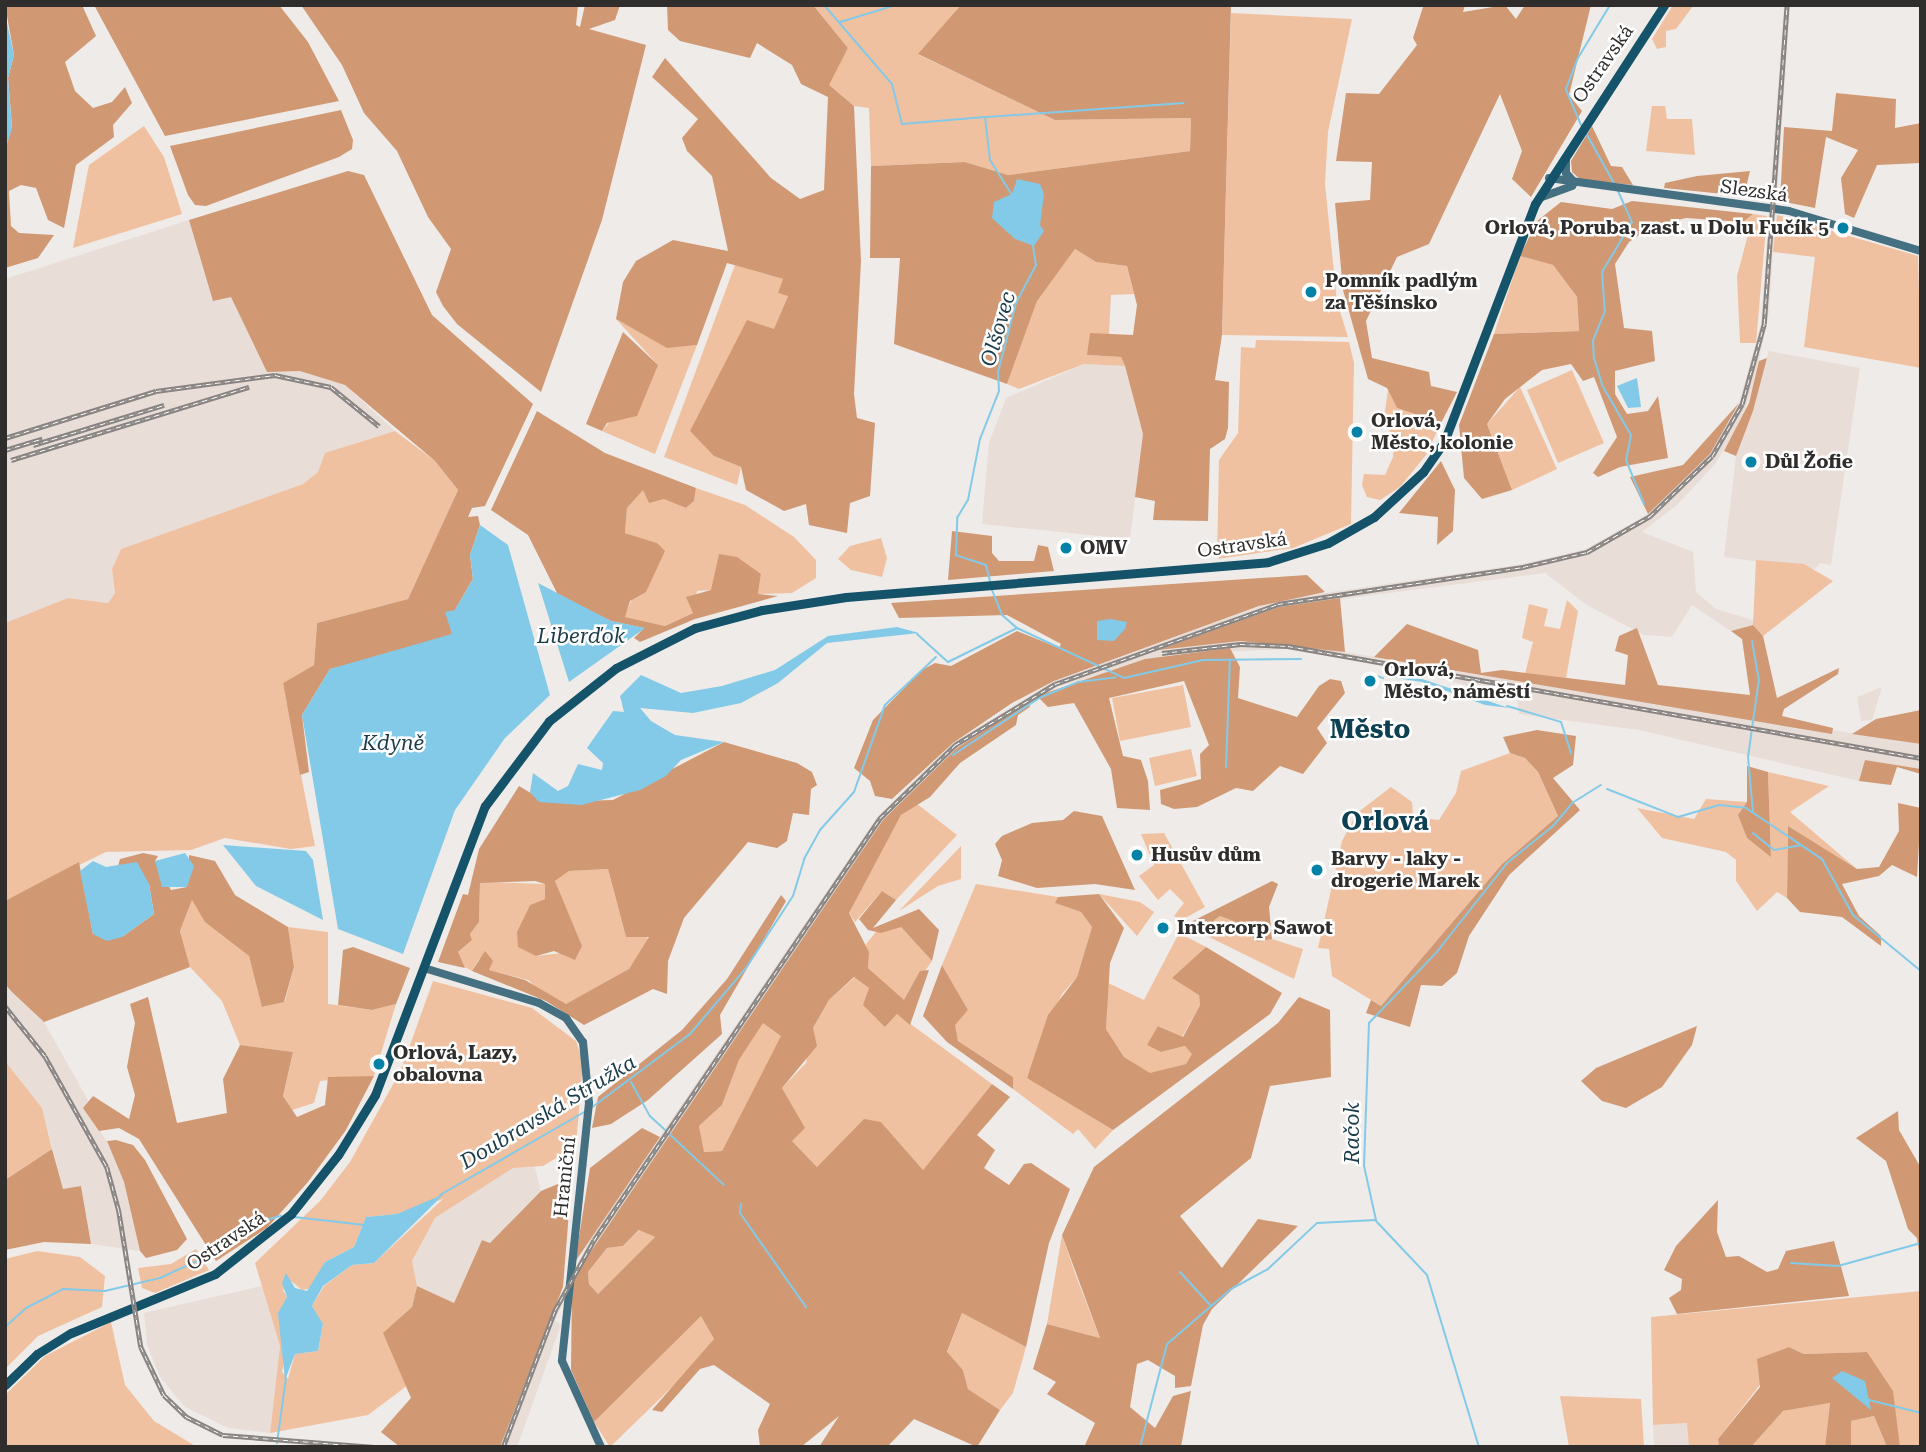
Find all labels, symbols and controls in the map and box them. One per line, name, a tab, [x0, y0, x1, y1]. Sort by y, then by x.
street label: Ostravská	[1568, 21, 1638, 107]
street label: Slezská	[1719, 175, 1789, 207]
place label: Orlová, Poruba, zast. u Dolu Fučík 5	[1485, 217, 1829, 239]
marker: Orlová, Poruba, zast. u Dolu Fučík 5	[1835, 220, 1851, 236]
place label: Pomník padlým za Těšínsko	[1325, 270, 1478, 314]
marker: Pomník padlým za Těšínsko	[1303, 284, 1319, 300]
water label: Olšovec	[975, 289, 1021, 369]
place label: Orlová, Město, kolonie	[1371, 410, 1513, 454]
marker: Orlová, Město, kolonie	[1349, 424, 1365, 440]
place label: Důl Žofie	[1765, 451, 1853, 473]
marker: Důl Žofie	[1743, 454, 1759, 470]
street label: Ostravská	[1196, 527, 1288, 563]
place label: OMV	[1080, 537, 1127, 559]
marker: OMV	[1058, 540, 1074, 556]
water label: Liberďok	[537, 623, 625, 649]
place label: Orlová, Město, náměstí	[1384, 659, 1530, 703]
marker: Orlová, Město, náměstí	[1362, 673, 1378, 689]
district label: Město	[1330, 714, 1410, 746]
water label: Kdyně	[362, 730, 424, 756]
district label: Orlová	[1341, 806, 1429, 838]
place label: Husův dům	[1151, 844, 1261, 866]
marker: Husův dům	[1129, 847, 1145, 863]
place label: Barvy - laky - drogerie Marek	[1331, 848, 1480, 892]
marker: Barvy - laky - drogerie Marek	[1309, 862, 1325, 878]
place label: Intercorp Sawot	[1177, 917, 1333, 939]
marker: Intercorp Sawot	[1155, 920, 1171, 936]
place label: Orlová, Lazy, obalovna	[393, 1042, 517, 1086]
water label: Doubravská Stružka	[455, 1049, 641, 1175]
marker: Orlová, Lazy, obalovna	[371, 1056, 387, 1072]
water label: Račok	[1339, 1102, 1365, 1164]
street label: Hraniční	[549, 1136, 581, 1218]
street label: Ostravská	[182, 1206, 270, 1276]

